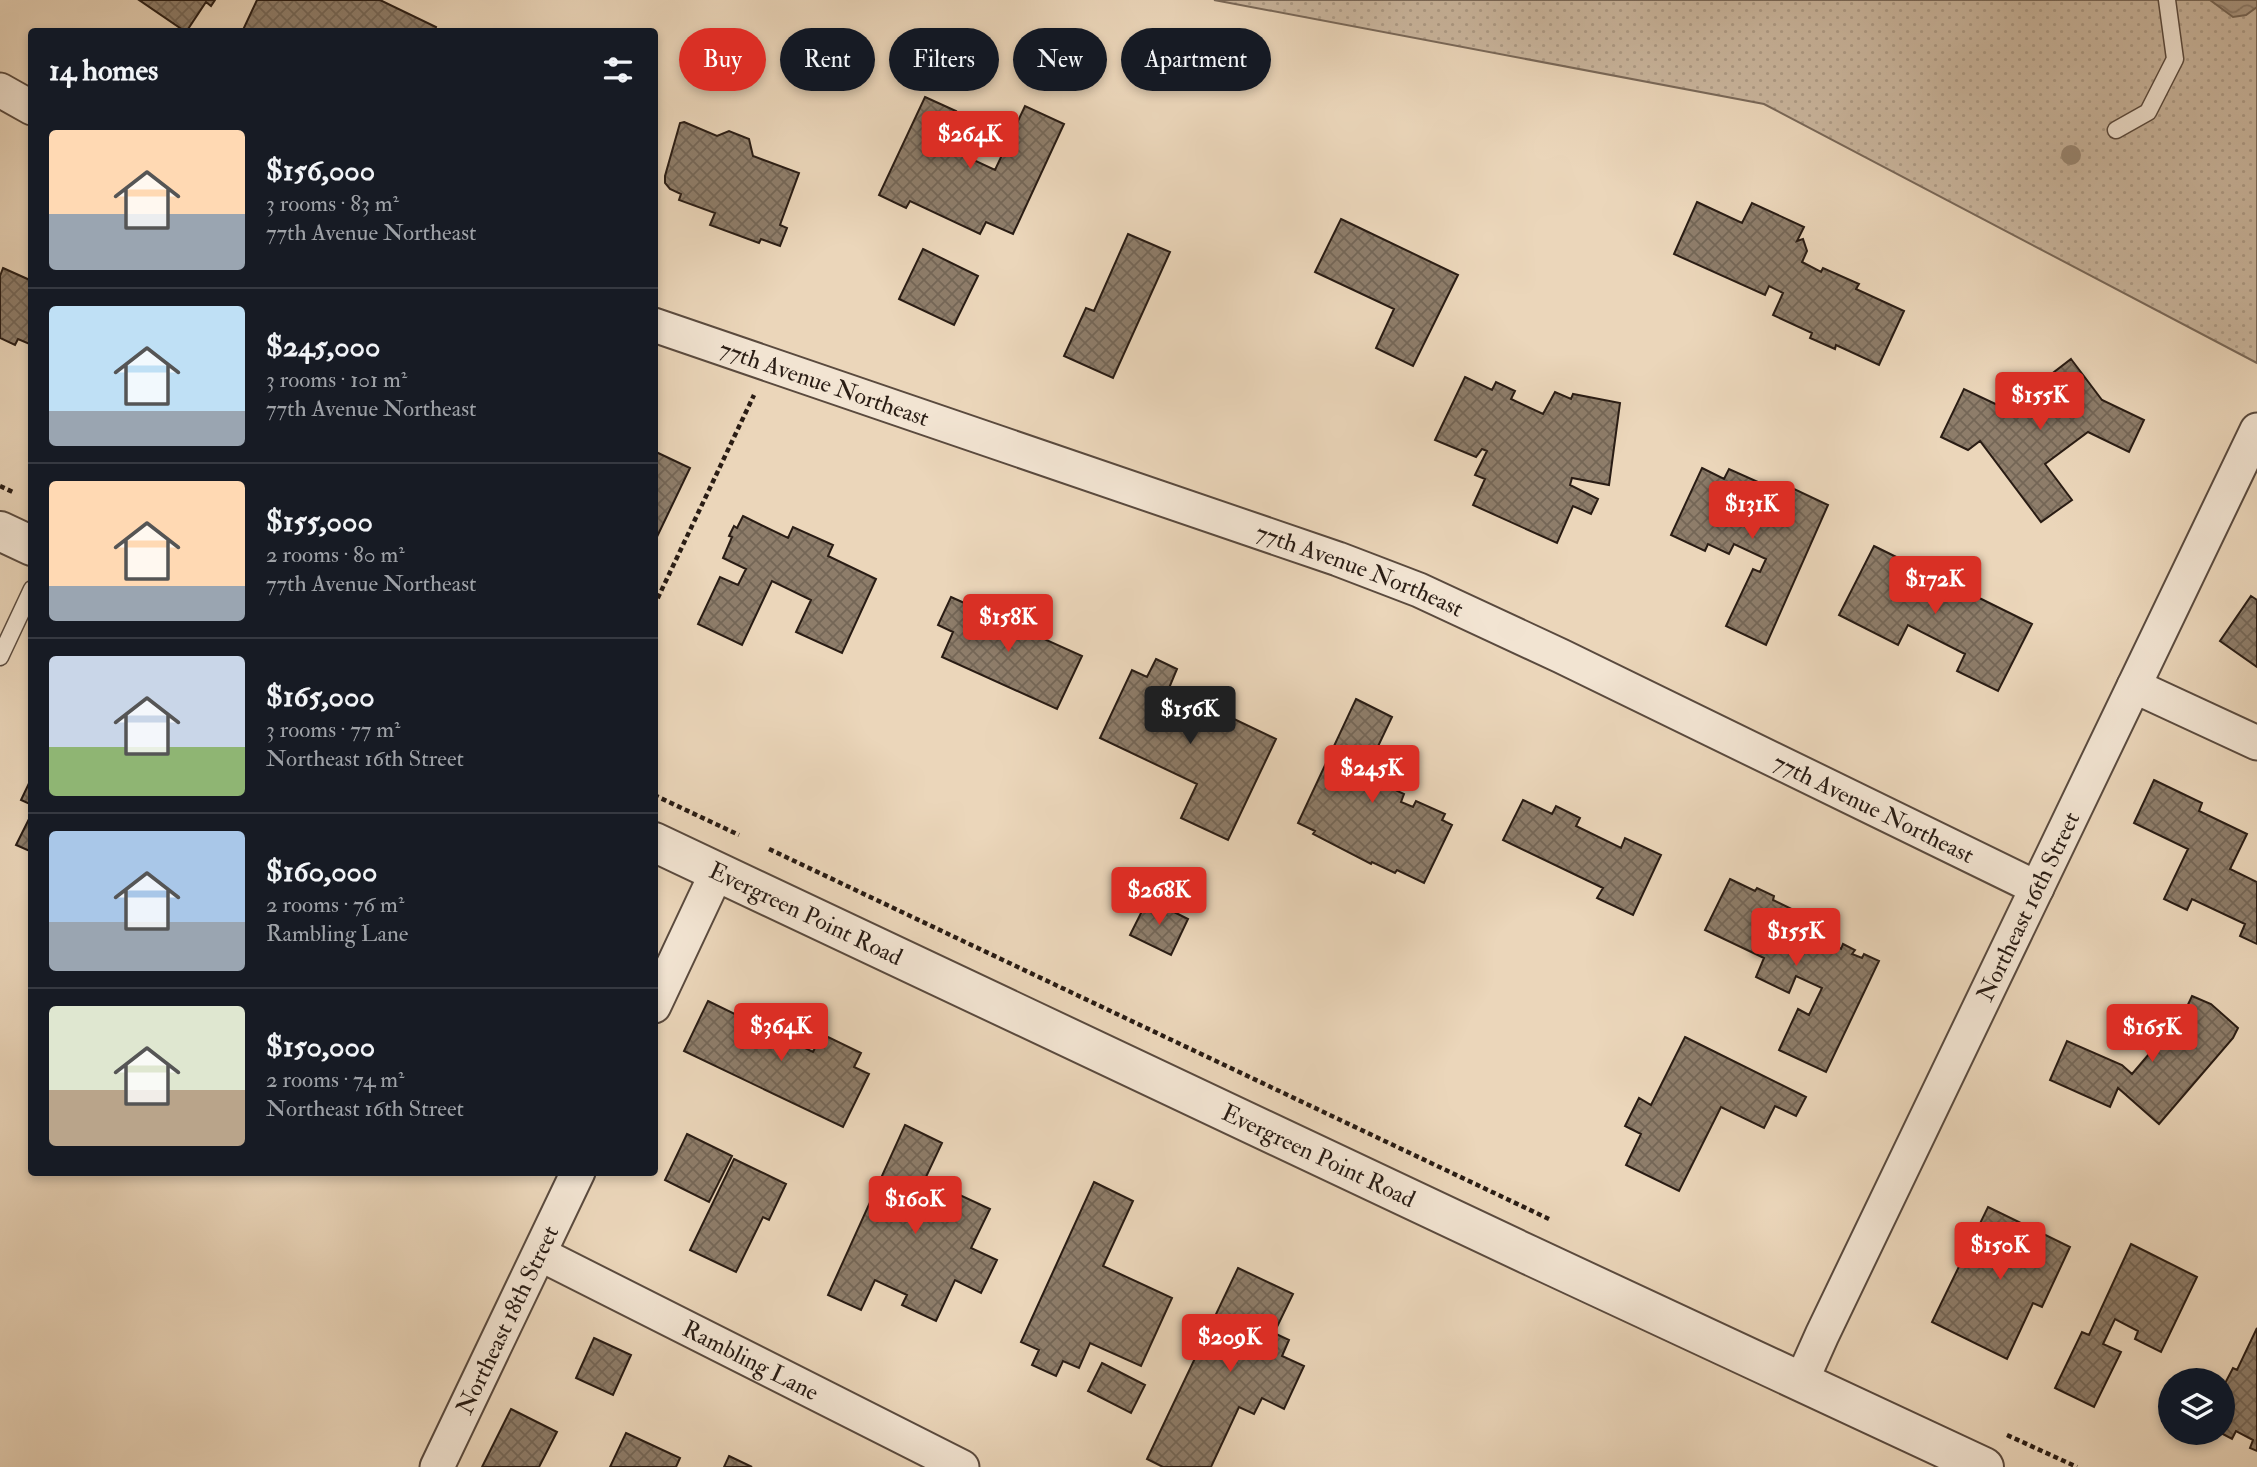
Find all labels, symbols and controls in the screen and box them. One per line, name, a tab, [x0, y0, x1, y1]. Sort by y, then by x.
chip: Buy	[679, 28, 766, 91]
chip: Rent	[780, 28, 875, 91]
chip: Filters	[889, 28, 999, 91]
chip: New	[1013, 28, 1107, 91]
chip: Apartment	[1121, 28, 1271, 91]
icon: filters	[599, 51, 637, 89]
text: 14 homes	[49, 52, 158, 89]
pin: $264K	[921, 111, 1019, 171]
text: $264K	[938, 119, 1002, 148]
text: $156,000	[266, 152, 375, 189]
icon: home	[105, 158, 189, 242]
text: 3 rooms · 83 m²	[266, 189, 399, 218]
text: 77th Avenue Northeast	[266, 218, 477, 247]
text: $245,000	[266, 328, 380, 365]
street label: 77th Avenue Northeast	[715, 333, 933, 434]
icon: home	[105, 334, 189, 418]
text: 3 rooms · 101 m²	[266, 365, 407, 394]
pin: $155K	[1991, 372, 2089, 432]
text: $155K	[2011, 380, 2069, 409]
text: 77th Avenue Northeast	[266, 394, 477, 423]
pin: $131K	[1703, 482, 1801, 541]
text: $131K	[1725, 489, 1779, 518]
text: $155,000	[266, 503, 373, 540]
icon: home	[105, 509, 189, 593]
street label: 77th Avenue Northeast	[1252, 517, 1468, 625]
text: 2 rooms · 80 m²	[266, 540, 405, 569]
pin: $172K	[1886, 556, 1984, 616]
text: $172K	[1905, 564, 1965, 593]
text: 77th Avenue Northeast	[266, 569, 477, 598]
pin: $158K	[959, 594, 1057, 654]
text: $158K	[979, 602, 1037, 631]
text: $165,000	[266, 678, 375, 715]
icon: home	[105, 684, 189, 768]
pin: $156K	[1141, 686, 1239, 746]
text: $156K	[1161, 694, 1219, 723]
text: 3 rooms · 77 m²	[266, 715, 401, 744]
text: Northeast 16th Street	[266, 744, 464, 773]
pin: $245K	[1323, 746, 1421, 805]
street label: 77th Avenue Northeast	[1768, 747, 1979, 871]
text: $245K	[1340, 753, 1404, 782]
street label: Northeast 16th Street	[1970, 807, 2087, 1006]
text: $160,000	[266, 853, 377, 890]
street label: Evergreen Point Road	[704, 855, 908, 973]
icon: home	[105, 859, 189, 943]
pin: $268K	[1110, 867, 1208, 927]
text: $268K	[1127, 875, 1191, 904]
text: 2 rooms · 76 m²	[266, 890, 404, 919]
pin: $155K	[1747, 908, 1845, 968]
text: $155K	[1767, 916, 1825, 945]
text: Rambling Lane	[266, 919, 408, 948]
pin: $364K	[732, 1004, 830, 1063]
pin: $165K	[2103, 1004, 2201, 1064]
text: $364K	[750, 1011, 812, 1040]
text: $165K	[2123, 1012, 2181, 1041]
text: $150,000	[266, 1028, 375, 1065]
icon: home	[105, 1034, 189, 1118]
text: 2 rooms · 74 m²	[266, 1065, 405, 1094]
text: Northeast 16th Street	[266, 1094, 464, 1123]
street label: Evergreen Point Road	[1217, 1097, 1420, 1215]
pin: $160K	[866, 1176, 964, 1236]
text: $160K	[885, 1184, 945, 1213]
street label: Northeast 18th Street	[449, 1220, 566, 1420]
pin: $150K	[1951, 1222, 2049, 1282]
text: $150K	[1971, 1230, 2029, 1259]
street label: Rambling Lane	[677, 1313, 824, 1408]
pin: $209K	[1181, 1314, 1279, 1374]
text: $209K	[1198, 1322, 1262, 1351]
map controls	[2158, 1368, 2235, 1445]
button: layers	[2158, 1368, 2235, 1445]

